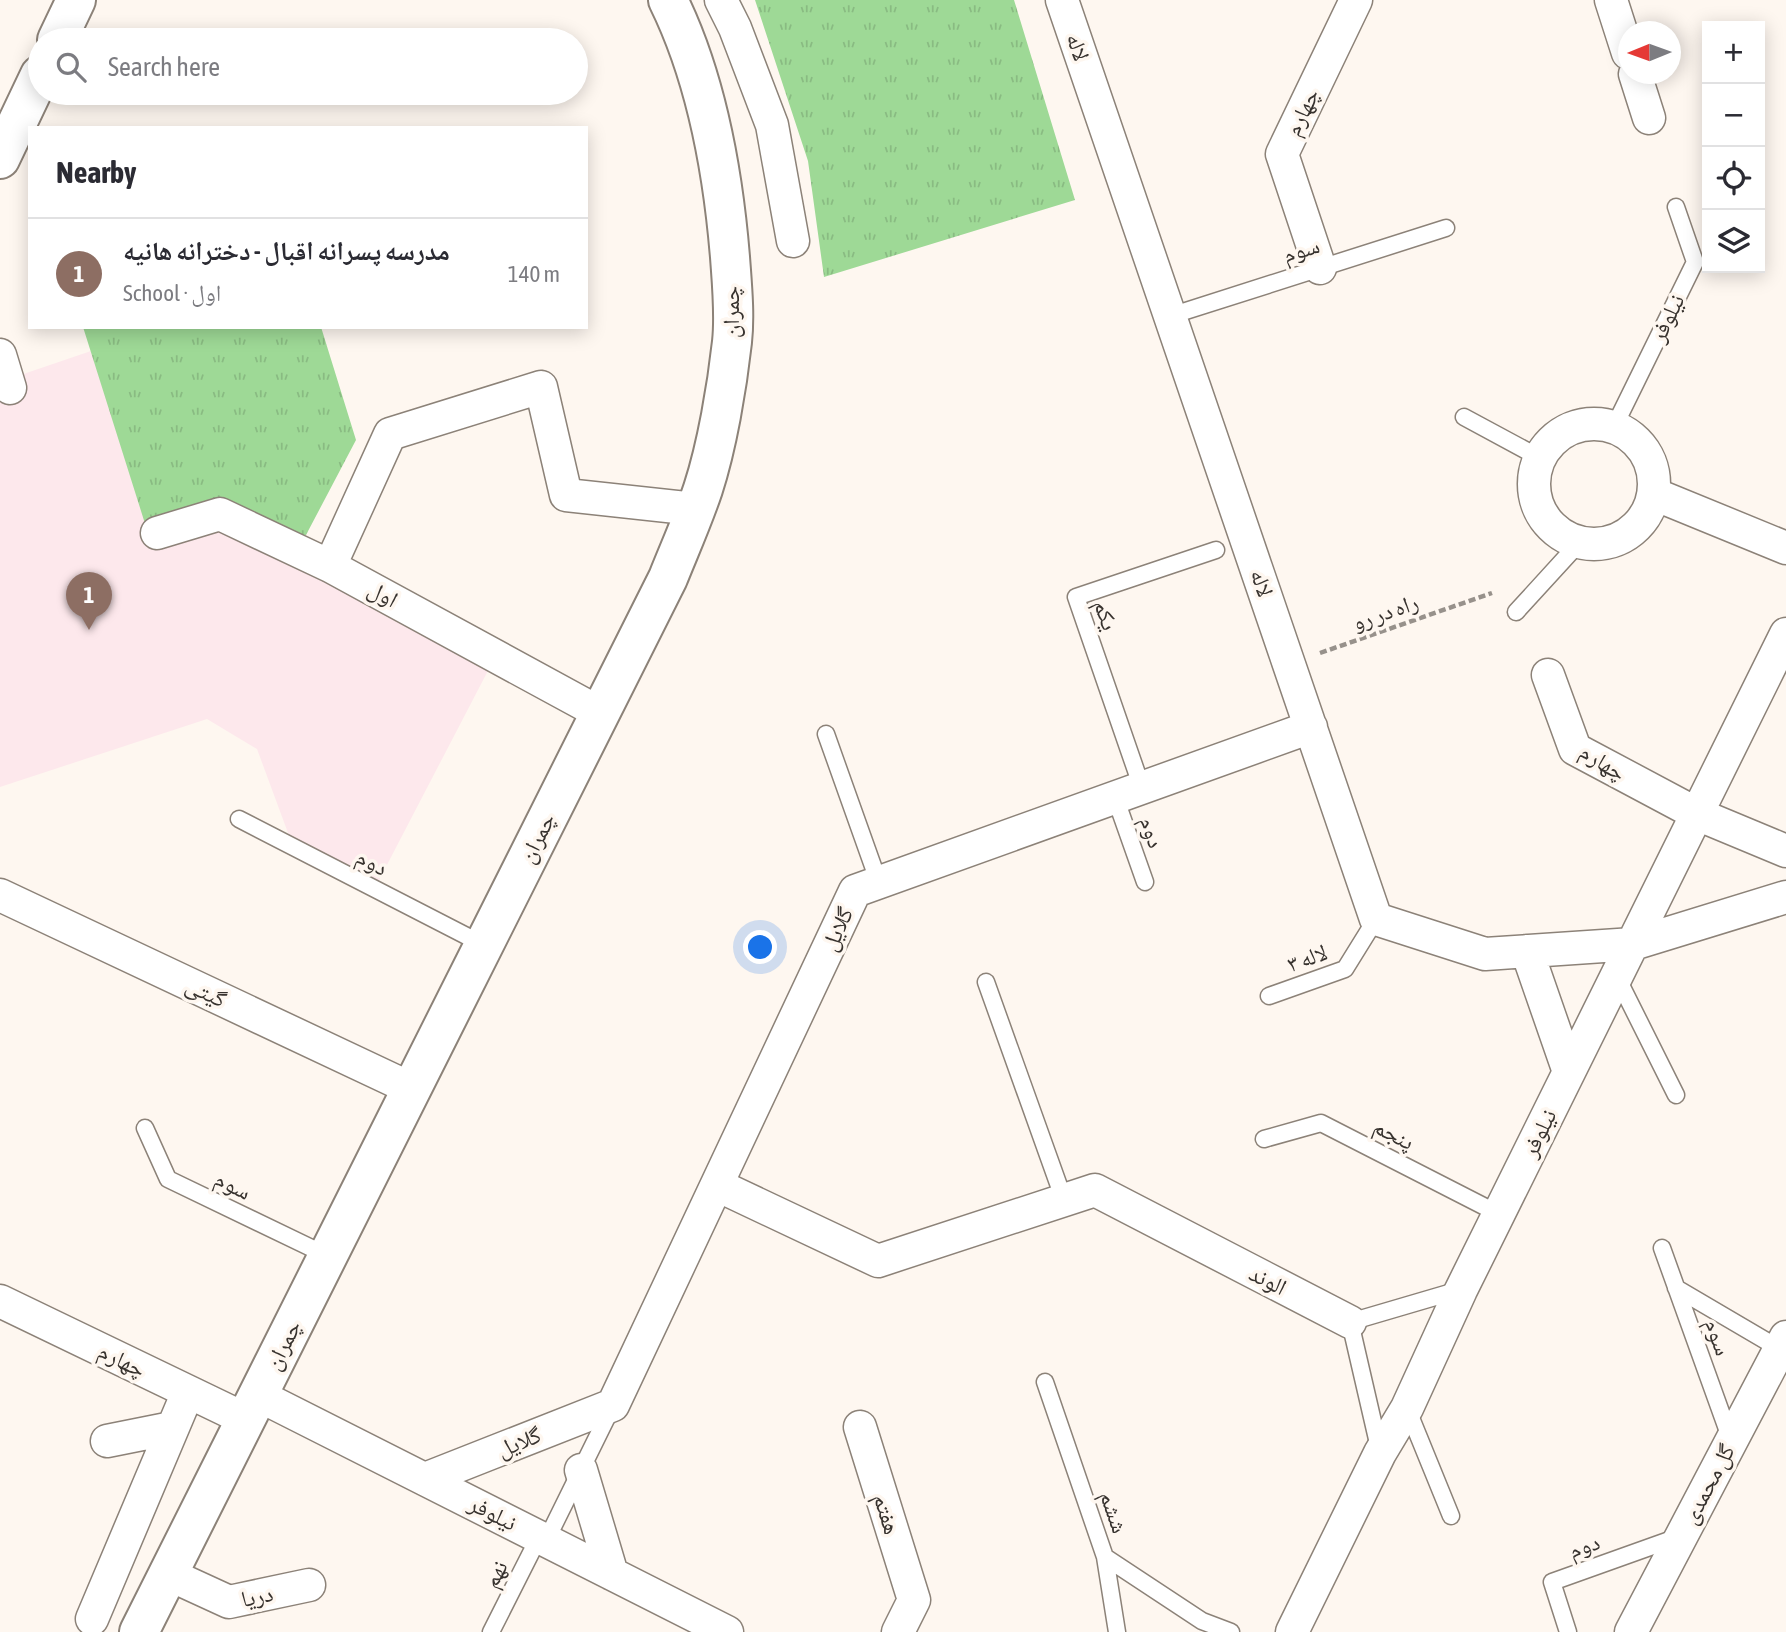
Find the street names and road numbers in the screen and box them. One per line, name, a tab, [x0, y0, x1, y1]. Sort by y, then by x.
street label: لاله	[1061, 30, 1095, 64]
street label: چهارم	[1280, 84, 1327, 141]
street label: سوم	[1279, 232, 1324, 271]
street label: چمران	[718, 286, 745, 338]
street label: نیلوفر	[1644, 290, 1690, 347]
street label: لاله	[1245, 566, 1279, 600]
street label: اول	[363, 575, 402, 614]
street label: راه در رو	[1349, 589, 1421, 635]
street label: یکم	[1086, 596, 1123, 635]
street label: چهارم	[1574, 738, 1631, 789]
street label: چمران	[514, 809, 561, 868]
street label: دوم	[1132, 813, 1169, 852]
street label: دوم	[351, 843, 392, 883]
street label: گلایل	[816, 903, 859, 955]
street label: لاله ۳	[1283, 939, 1331, 977]
street label: گیتی	[181, 971, 231, 1014]
street label: نیلوفر	[1516, 1105, 1562, 1162]
street label: پنجم	[1368, 1113, 1419, 1158]
street label: سوم	[209, 1165, 255, 1208]
street label: الوند	[1245, 1260, 1291, 1300]
street label: سوم	[1697, 1315, 1737, 1360]
street label: چمران	[260, 1316, 307, 1375]
street label: چهارم	[93, 1338, 150, 1385]
street label: گلایل	[493, 1421, 546, 1463]
street label: گل محمدی	[1676, 1439, 1741, 1529]
street label: ششم	[1092, 1488, 1133, 1537]
street label: نیلوفر	[464, 1490, 521, 1536]
street label: هفتم	[866, 1491, 905, 1538]
street label: دوم	[1565, 1528, 1604, 1566]
street label: نهم	[477, 1556, 515, 1593]
street label: دریا	[239, 1580, 275, 1612]

